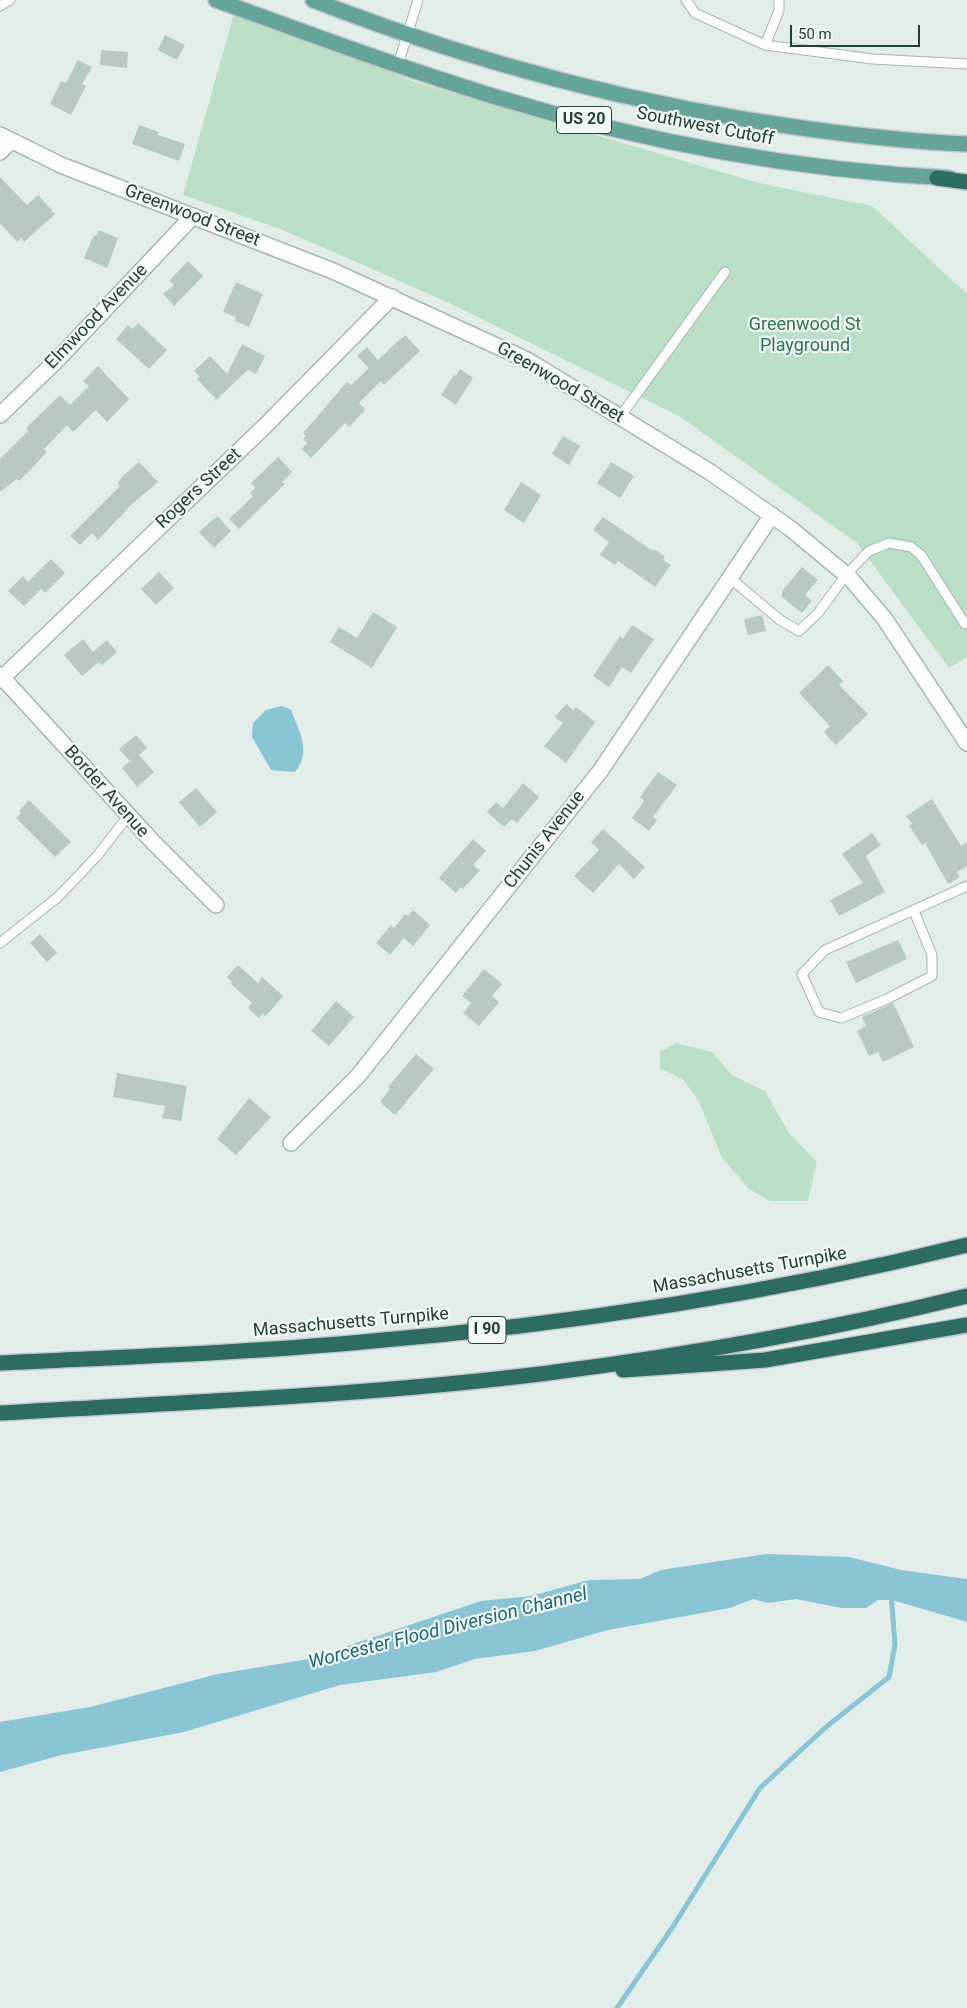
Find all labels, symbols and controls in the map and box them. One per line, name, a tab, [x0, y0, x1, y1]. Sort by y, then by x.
scale bar	[792, 15, 922, 47]
text: 50 m	[798, 25, 832, 43]
street label: Southwest Cutoff	[634, 103, 776, 151]
road number: US 20	[556, 106, 612, 134]
street label: Greenwood Street	[121, 180, 263, 252]
street label: Elmwood Avenue	[41, 260, 153, 374]
park label: Greenwood St Playground	[749, 314, 861, 356]
street label: Greenwood Street	[493, 338, 627, 428]
street label: Rogers Street	[152, 444, 246, 534]
street label: Border Avenue	[59, 741, 153, 843]
street label: Chunis Avenue	[500, 787, 590, 893]
street label: Massachusetts Turnpike	[651, 1243, 849, 1299]
street label: Massachusetts Turnpike	[252, 1304, 450, 1342]
road number: I 90	[468, 1316, 506, 1344]
water label: Worcester Flood Diversion Channel	[306, 1583, 590, 1675]

